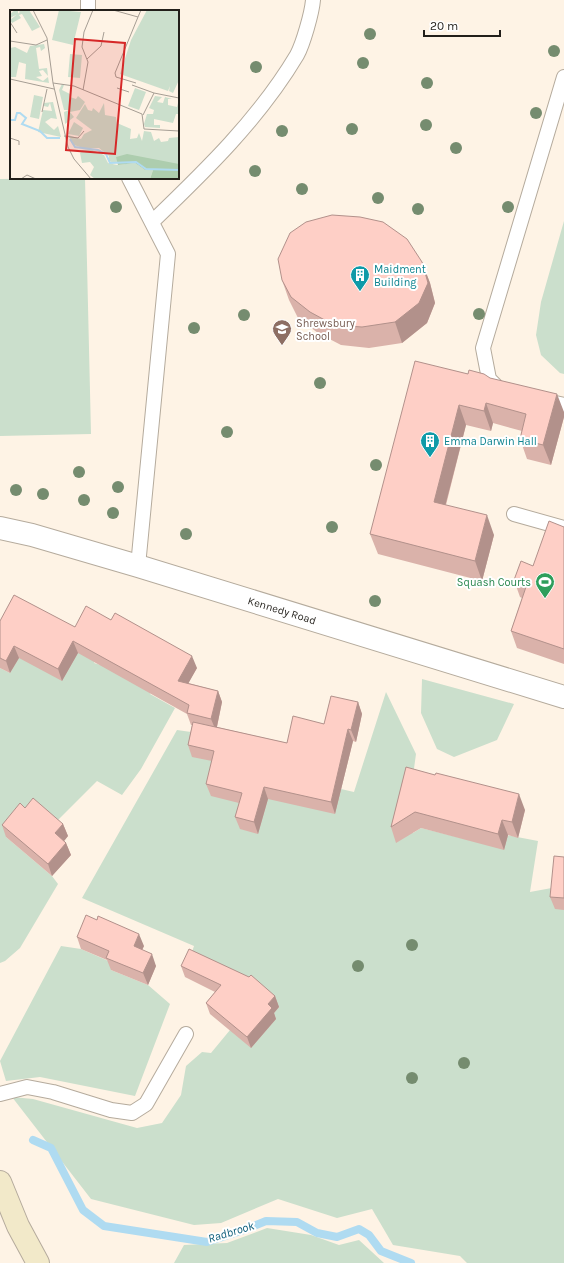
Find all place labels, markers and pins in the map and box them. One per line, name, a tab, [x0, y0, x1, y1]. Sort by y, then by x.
place label: Maidment Building	[374, 263, 426, 289]
building icon: Maidment Building	[349, 264, 371, 292]
place label: Shrewsbury School	[296, 317, 355, 343]
school or university icon: Shrewsbury School	[271, 318, 293, 346]
building icon: Emma Darwin Hall	[419, 430, 441, 458]
place label: Emma Darwin Hall	[444, 435, 537, 448]
sports icon: Squash Courts	[534, 571, 556, 599]
place label: Squash Courts	[457, 576, 531, 589]

